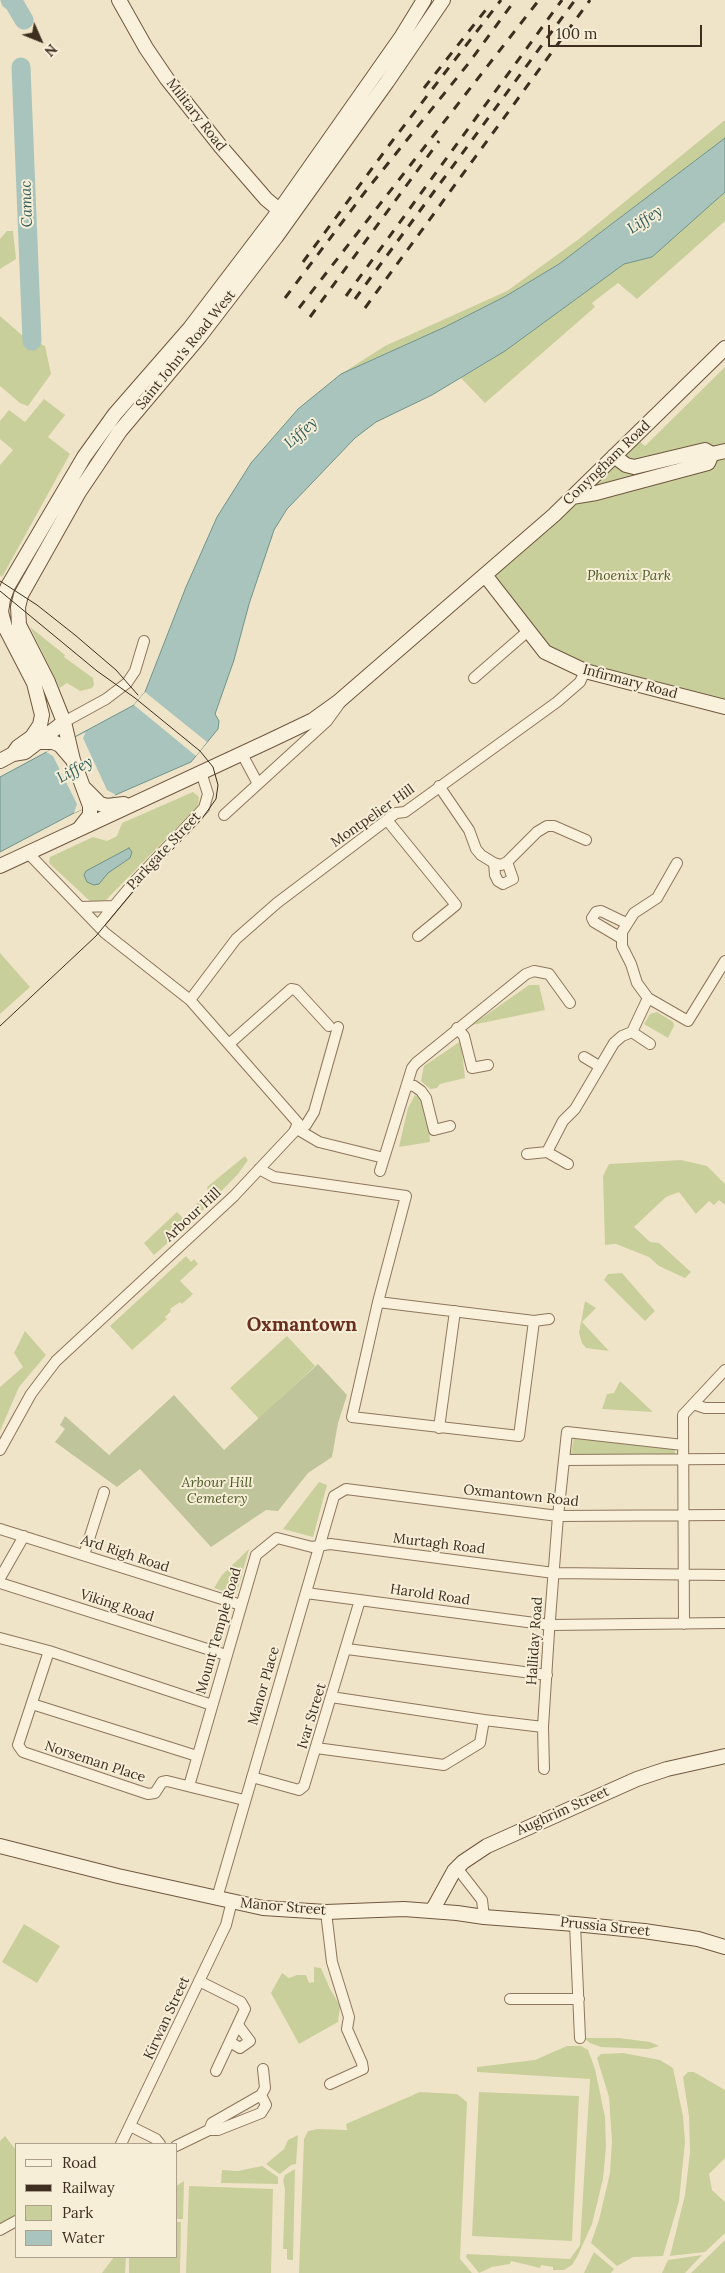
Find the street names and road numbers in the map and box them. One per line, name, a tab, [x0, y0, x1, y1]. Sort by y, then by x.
street label: Military Road	[163, 75, 229, 155]
street label: Saint John's Road West	[133, 287, 239, 413]
street label: Conyngham Road	[560, 417, 654, 509]
street label: Infirmary Road	[581, 661, 679, 703]
street label: Montpelier Hill	[328, 781, 418, 851]
street label: Parkgate Street	[124, 809, 204, 893]
street label: Arbour Hill	[161, 1184, 225, 1246]
street label: Oxmantown Road	[462, 1482, 580, 1510]
street label: Murtagh Road	[392, 1530, 486, 1558]
street label: Ard Righ Road	[79, 1532, 171, 1576]
street label: Mount Temple Road	[193, 1566, 245, 1696]
street label: Harold Road	[389, 1581, 471, 1609]
street label: Viking Road	[78, 1586, 156, 1626]
street label: Halliday Road	[524, 1596, 546, 1686]
street label: Manor Place	[245, 1645, 283, 1727]
street label: Ivar Street	[294, 1681, 330, 1751]
street label: Norseman Place	[42, 1738, 148, 1786]
street label: Aughrim Street	[514, 1783, 612, 1839]
street label: Manor Street	[239, 1895, 327, 1919]
street label: Prussia Street	[559, 1914, 651, 1940]
street label: Kirwan Street	[140, 1974, 194, 2062]

